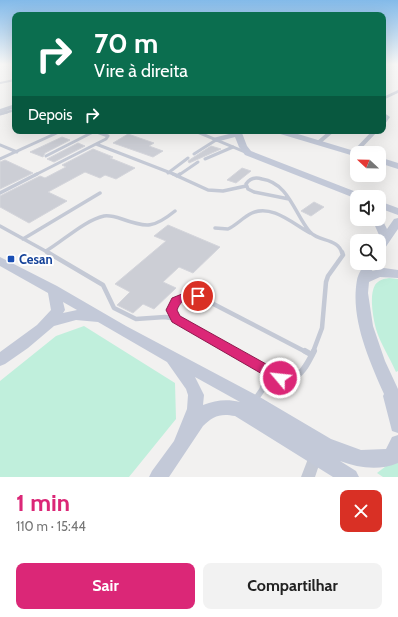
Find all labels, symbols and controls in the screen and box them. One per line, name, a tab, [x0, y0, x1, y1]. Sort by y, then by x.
text: 70 m	[94, 26, 158, 60]
icon: right	[28, 28, 80, 80]
text: Vire à direita	[94, 60, 188, 82]
icon: right	[81, 104, 103, 126]
text: Depois	[28, 106, 73, 124]
north arrow	[350, 146, 386, 182]
map controls	[350, 146, 386, 270]
button: sound	[350, 190, 386, 226]
button: search	[350, 234, 386, 270]
place label: Cesan	[19, 251, 53, 267]
marker: Cesan	[6, 254, 16, 264]
pin	[181, 279, 215, 313]
icon: arrive	[187, 285, 209, 307]
position arrow	[259, 357, 301, 399]
text: 1 min	[16, 488, 70, 517]
button: close	[340, 490, 382, 532]
text: 110 m · 15:44	[16, 518, 86, 534]
button: Sair	[16, 563, 195, 609]
button: Compartilhar	[203, 563, 382, 609]

